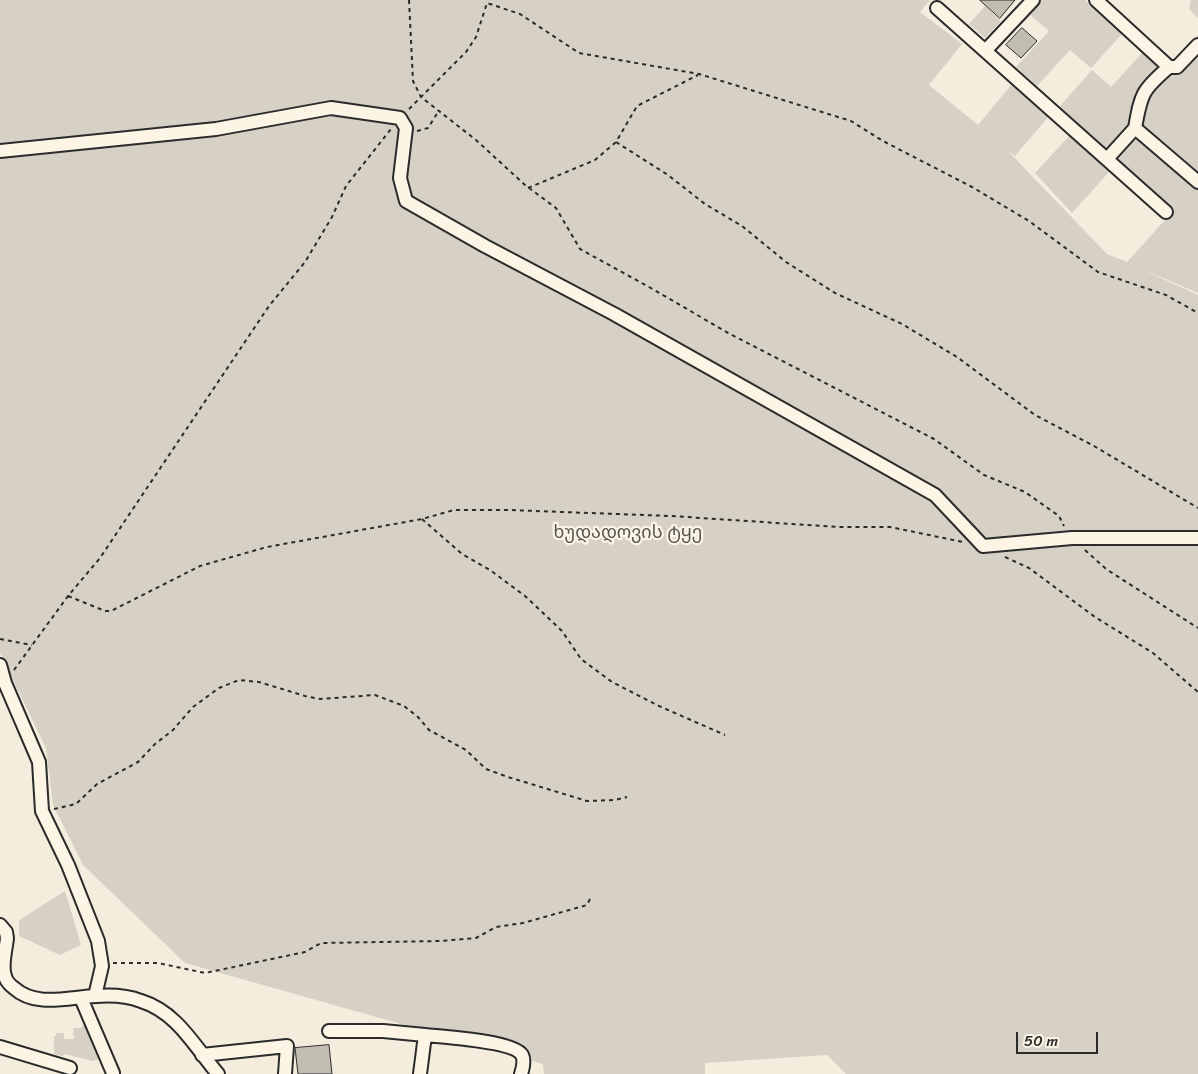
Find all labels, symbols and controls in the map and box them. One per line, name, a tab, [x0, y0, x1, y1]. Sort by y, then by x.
park label: ხუდადოვის ტყე	[554, 522, 702, 544]
scale bar	[1018, 1022, 1100, 1054]
text: 50 m	[1024, 1028, 1058, 1054]

